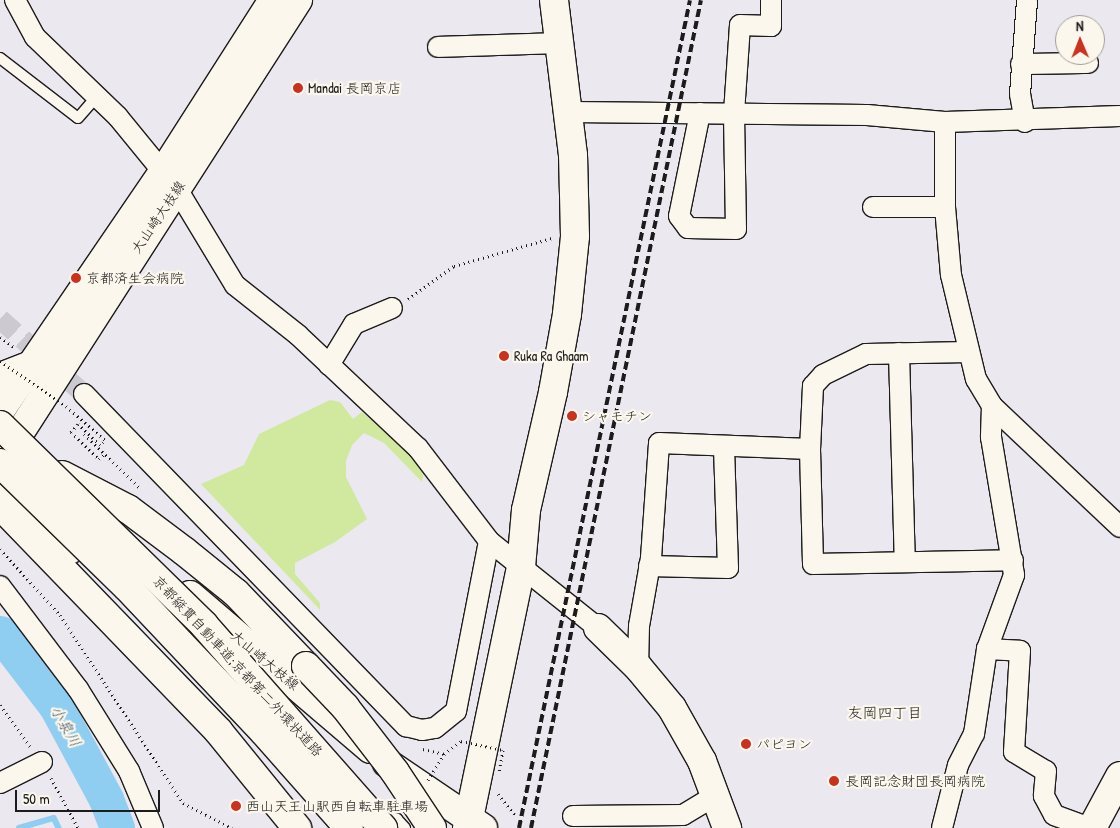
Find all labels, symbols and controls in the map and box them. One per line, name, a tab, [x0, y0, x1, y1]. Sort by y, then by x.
north arrow	[1055, 15, 1105, 65]
text: N	[1076, 16, 1084, 35]
place label: Mandai 長岡京店	[308, 80, 401, 96]
marker: Mandai 長岡京店	[292, 82, 304, 94]
street label: 大山崎大枝線	[128, 177, 188, 257]
place label: 京都済生会病院	[86, 270, 184, 286]
marker: 京都済生会病院	[70, 272, 82, 284]
place label: Ruka Ra Ghaam	[514, 348, 589, 364]
marker: Ruka Ra Ghaam	[498, 350, 510, 362]
place label: シャモチン	[582, 408, 652, 424]
marker: シャモチン	[566, 410, 578, 422]
street label: 京都縦貫自動車道;京都第二外環状道路	[150, 572, 326, 760]
street label: 大山崎大枝線	[227, 627, 303, 693]
water label: 小泉川	[47, 702, 85, 750]
district label: 友岡四丁目	[848, 704, 922, 722]
place label: パピヨン	[756, 736, 812, 752]
marker: パピヨン	[740, 738, 752, 750]
place label: 長岡記念財団長岡病院	[845, 773, 985, 789]
marker: 長岡記念財団長岡病院	[827, 774, 841, 788]
scale bar	[18, 780, 162, 812]
text: 50 m	[23, 788, 50, 809]
place label: 西山天王山駅西自転車駐車場	[246, 798, 428, 814]
marker: 西山天王山駅西自転車駐車場	[230, 800, 242, 812]

